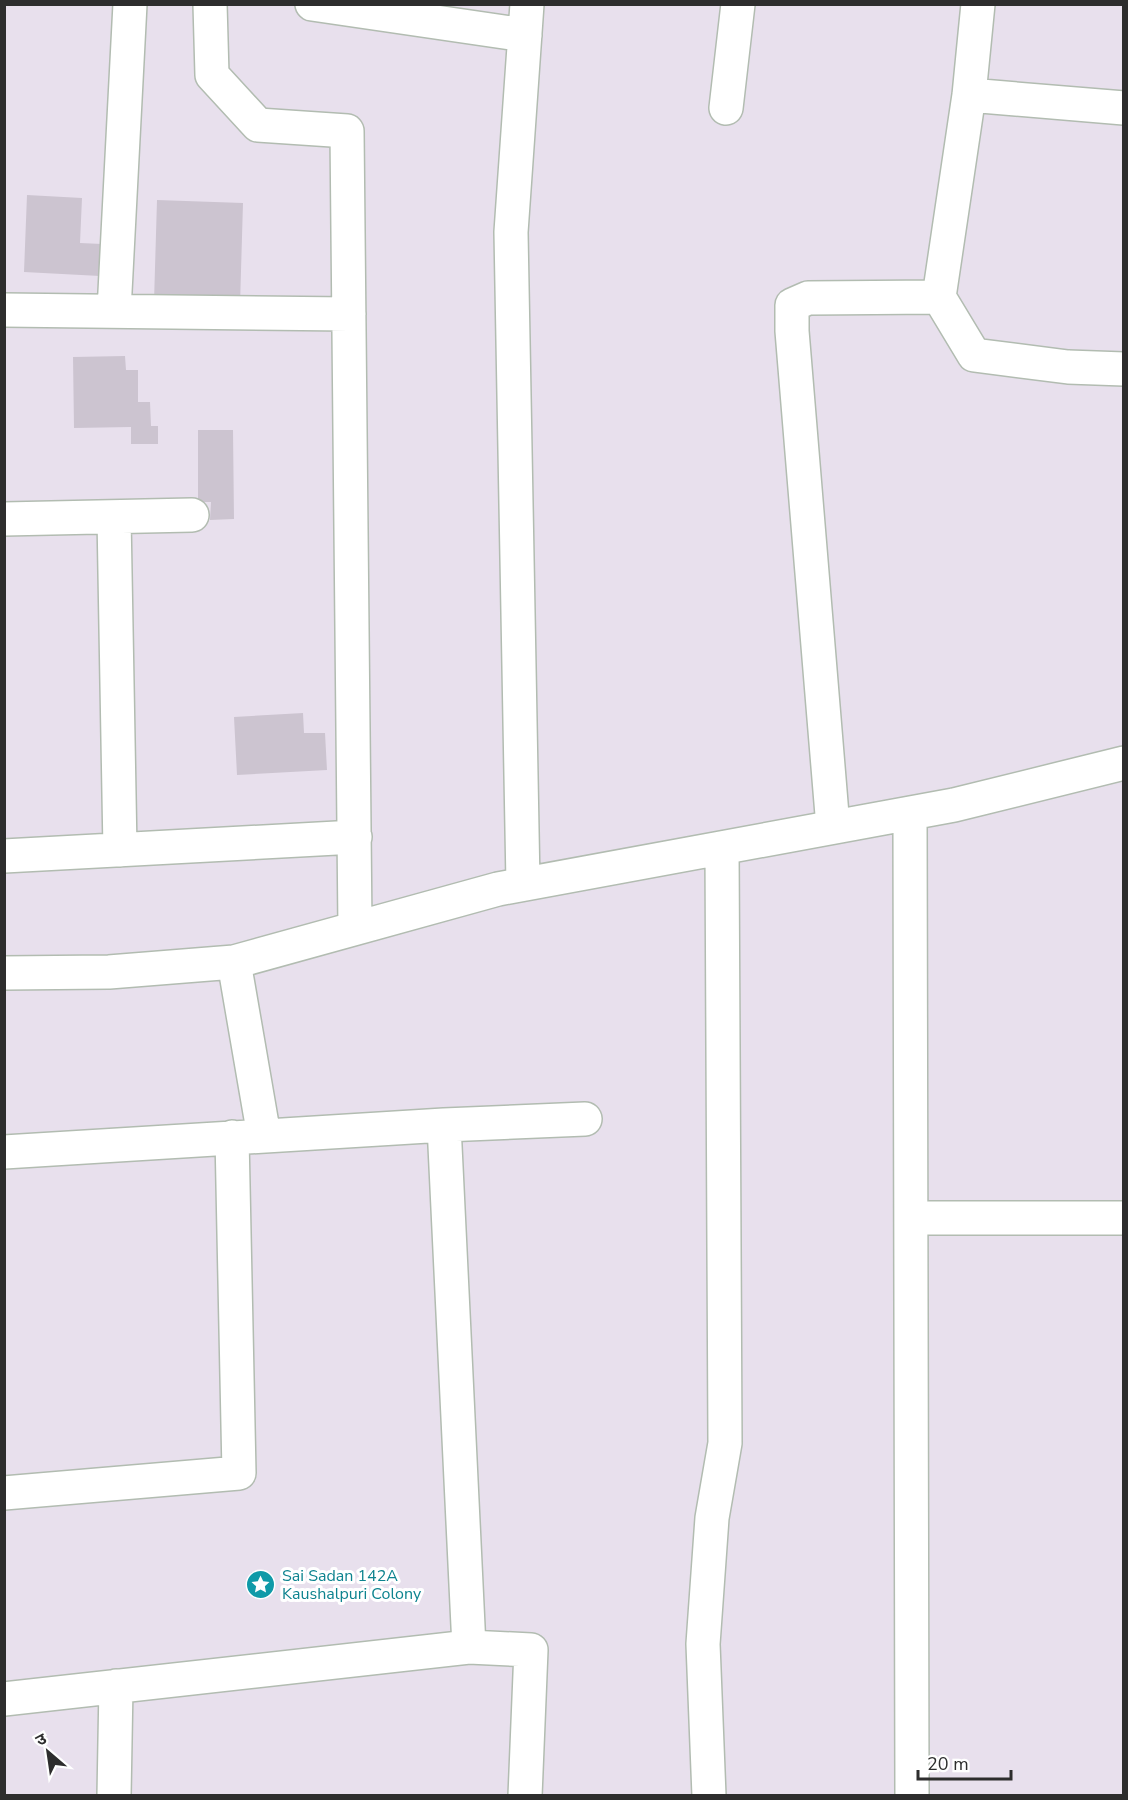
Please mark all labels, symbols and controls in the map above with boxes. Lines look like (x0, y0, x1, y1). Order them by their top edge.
place label: Sai Sadan 142A Kaushalpuri Colony (282, 1565, 422, 1605)
place icon: Sai Sadan 142A Kaushalpuri Colony (245, 1568, 277, 1600)
north arrow (18, 1722, 78, 1782)
text: उ (32, 1728, 51, 1752)
scale bar (918, 1743, 1011, 1781)
text: 20 m (927, 1752, 969, 1776)

